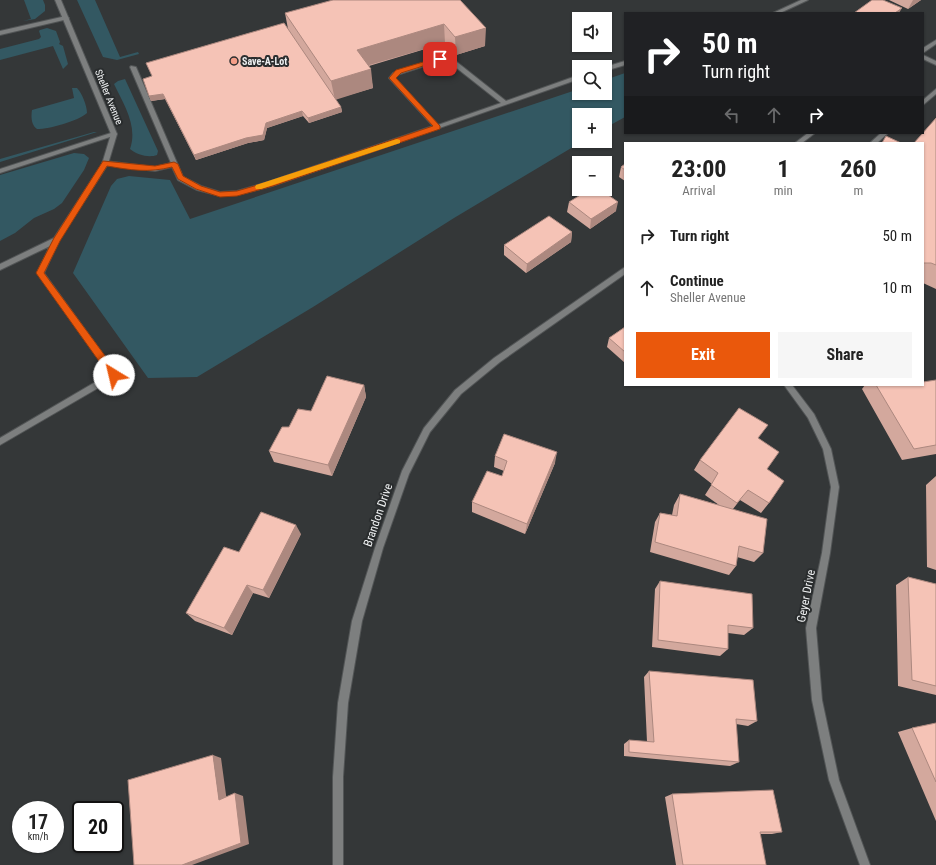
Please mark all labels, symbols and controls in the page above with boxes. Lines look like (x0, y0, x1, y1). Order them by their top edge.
map controls (572, 12, 612, 196)
button: sound (572, 12, 612, 52)
text: 50 m (702, 27, 758, 60)
icon: right (636, 28, 688, 80)
pin (423, 42, 457, 76)
icon: arrive (429, 48, 451, 70)
marker: Save-A-Lot (229, 56, 239, 66)
place label: Save-A-Lot (242, 56, 287, 67)
button: search (572, 60, 612, 100)
text: Turn right (702, 61, 770, 82)
street label: Sheller Avenue (93, 68, 125, 126)
icon: left (721, 104, 743, 126)
icon: ahead (763, 104, 785, 126)
icon: right (805, 104, 827, 126)
button: + (572, 108, 612, 148)
text: 23:00 (671, 155, 726, 183)
text: 1 (777, 155, 789, 183)
text: 260 (840, 155, 877, 183)
button: − (572, 156, 612, 196)
text: Arrival (682, 183, 715, 198)
text: min (774, 183, 793, 198)
text: m (854, 183, 863, 198)
icon: right (636, 225, 658, 247)
text: Turn right (670, 227, 729, 245)
text: 50 m (882, 227, 912, 245)
text: Continue (670, 272, 724, 290)
icon: ahead (636, 277, 658, 299)
text: 10 m (882, 279, 912, 297)
text: Sheller Avenue (670, 290, 746, 305)
button: Exit (636, 332, 770, 378)
button: Share (778, 332, 912, 378)
position arrow (93, 354, 135, 396)
street label: Brandon Drive (361, 481, 395, 548)
street label: Geyer Drive (794, 568, 818, 624)
speed limit sign: 20 (72, 801, 124, 853)
text: 17 (28, 810, 48, 834)
text: km/h (28, 831, 48, 842)

